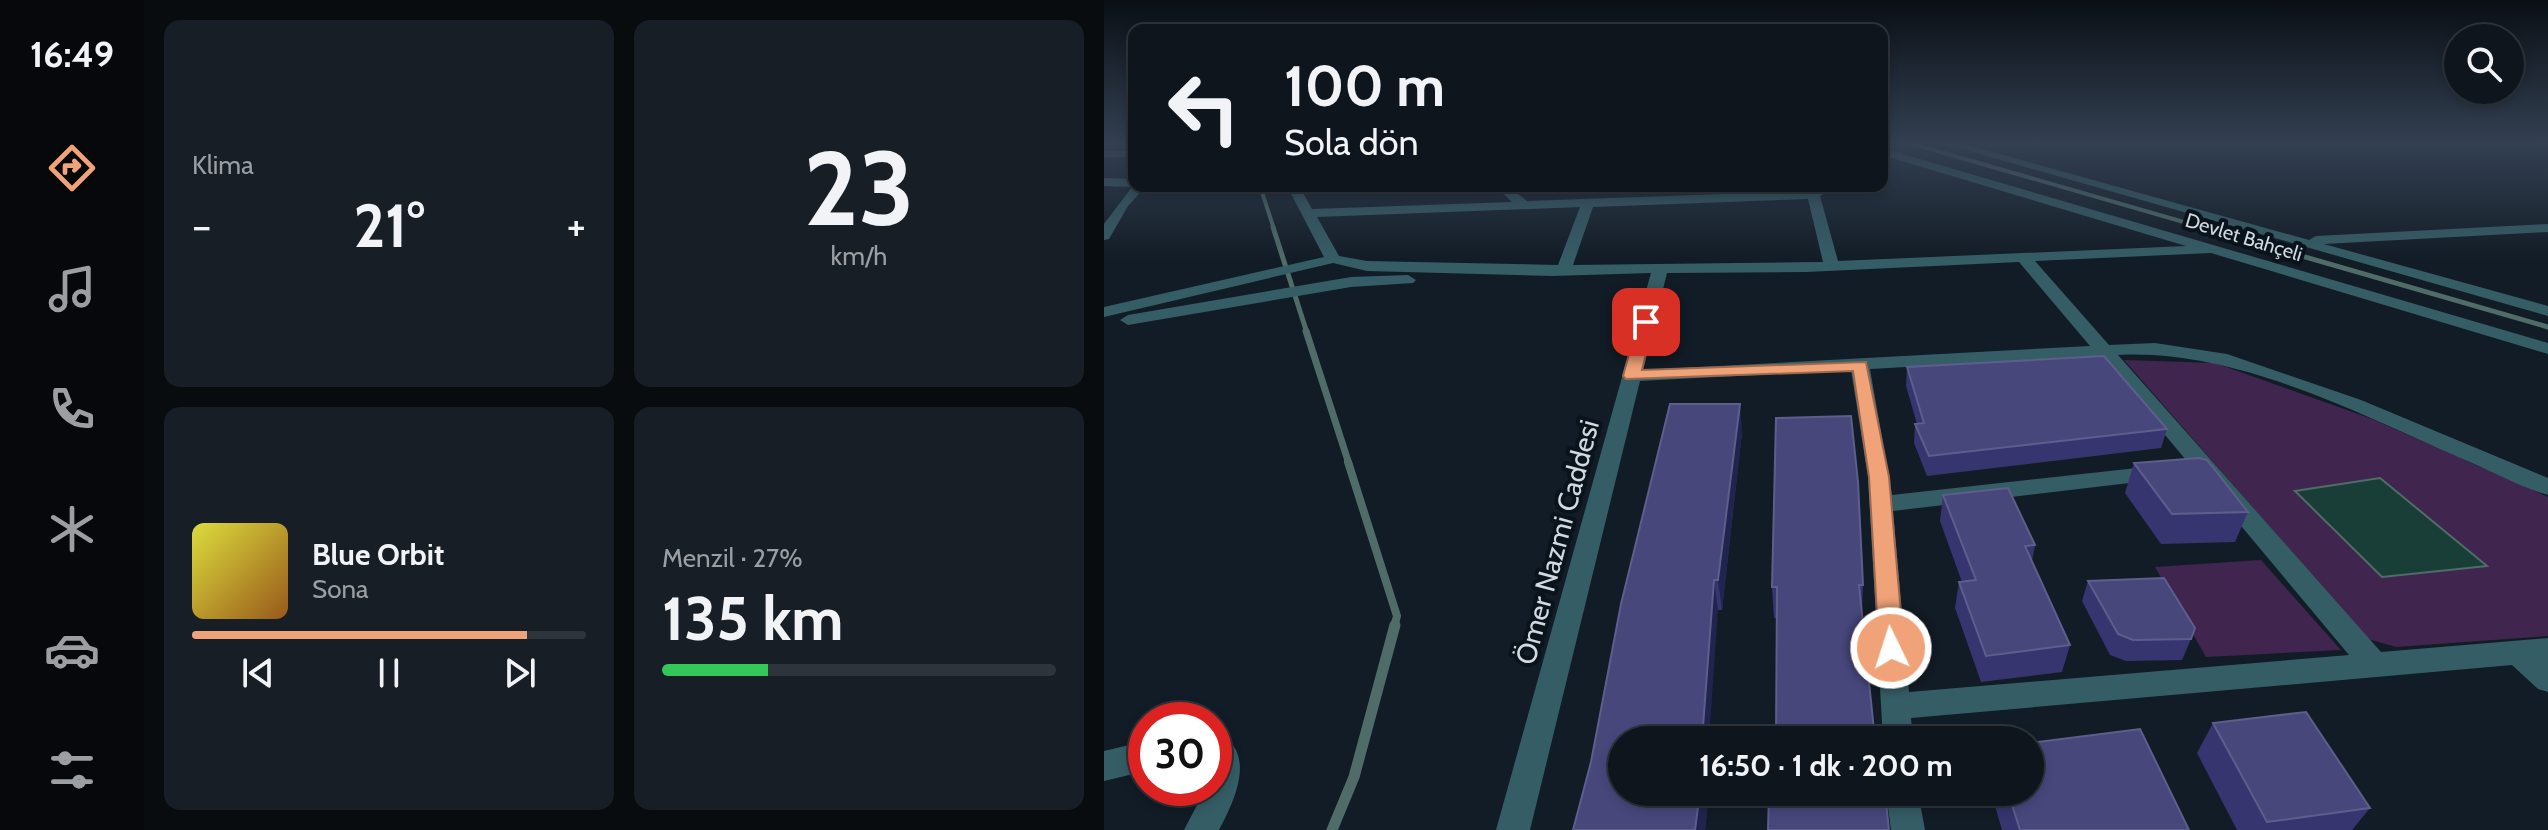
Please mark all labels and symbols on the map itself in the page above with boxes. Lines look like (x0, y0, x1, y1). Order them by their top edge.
street label: Devlet Bahçeli (2183, 208, 2305, 266)
pin (1612, 288, 1680, 356)
street label: Ömer Nazmi Caddesi (1508, 416, 1606, 668)
position arrow (1849, 606, 1933, 690)
speed limit sign: 30 (1128, 702, 1232, 806)

